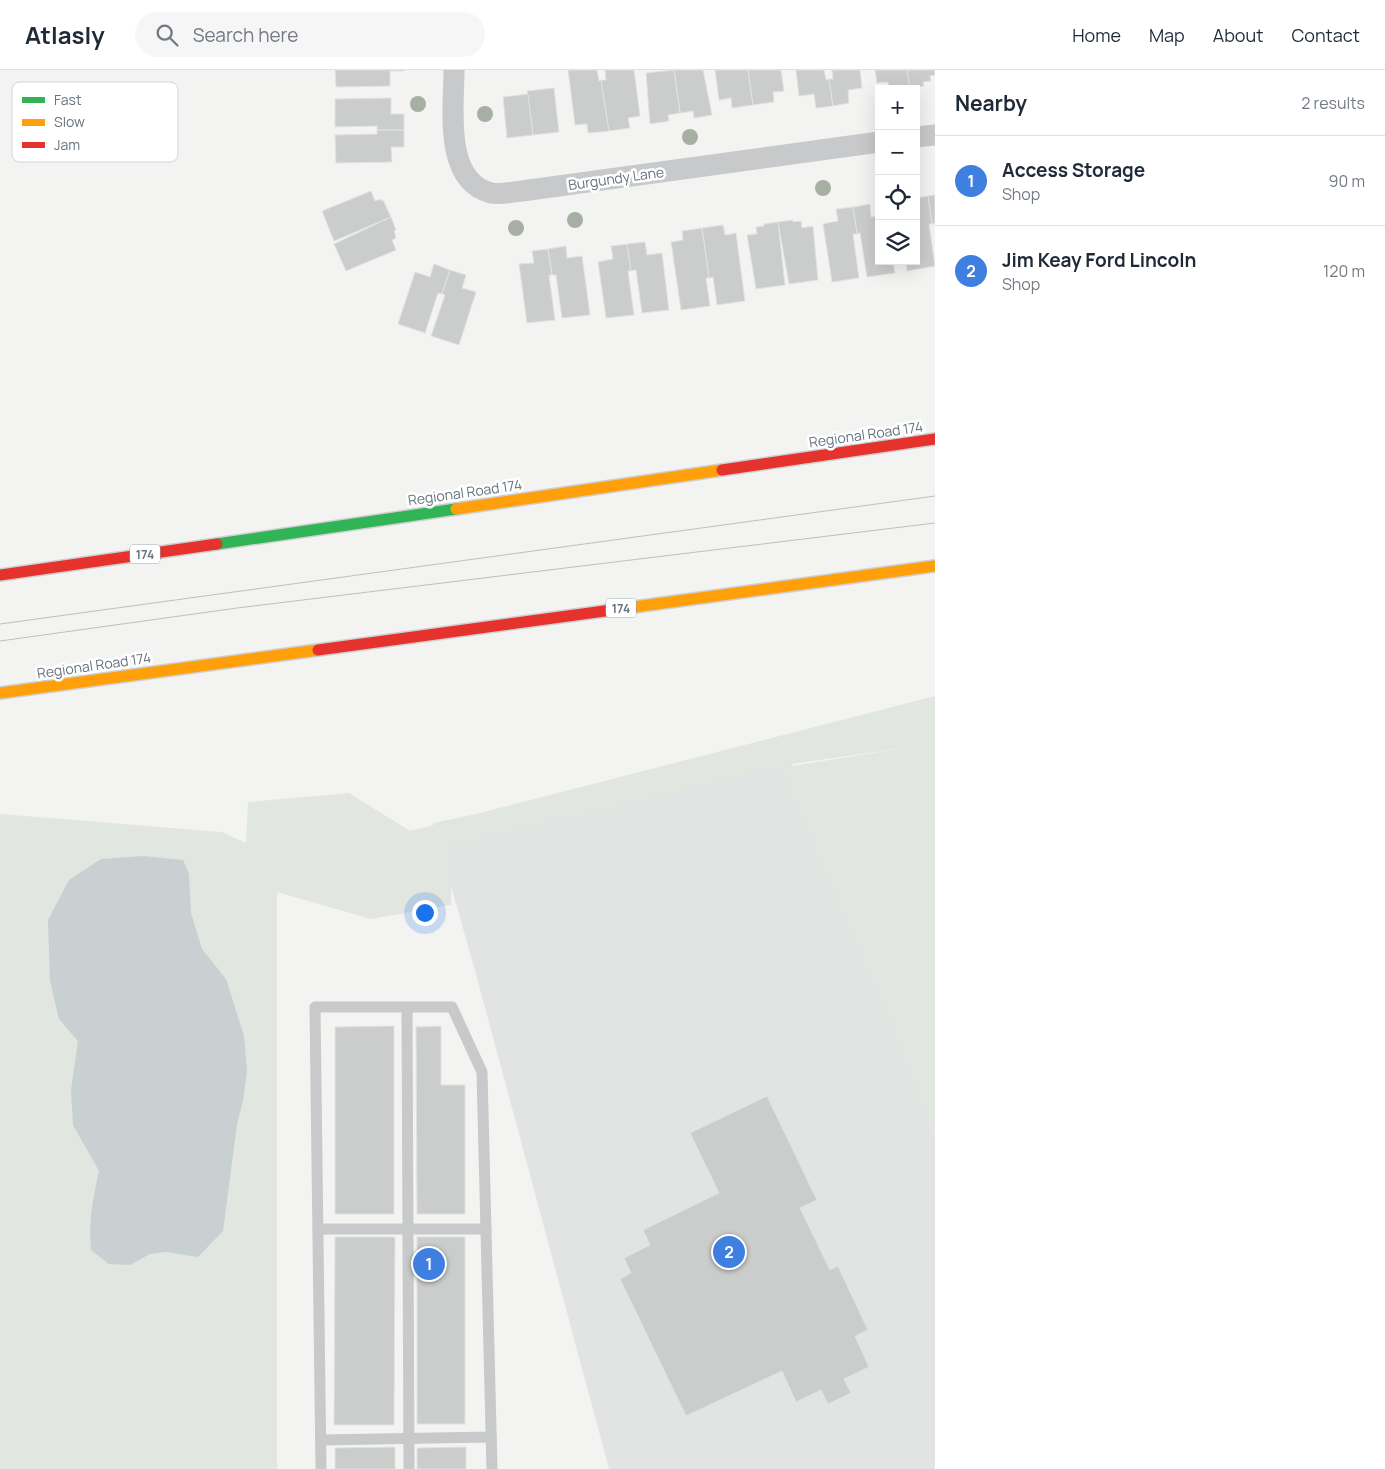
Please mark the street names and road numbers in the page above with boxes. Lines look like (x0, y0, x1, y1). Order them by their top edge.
street label: Burgundy Lane (567, 162, 665, 194)
street label: Regional Road 174 (808, 417, 924, 451)
street label: Regional Road 174 (407, 475, 523, 509)
road number: 174 (130, 544, 160, 564)
road number: 174 (606, 598, 636, 618)
street label: Regional Road 174 (36, 648, 152, 682)

